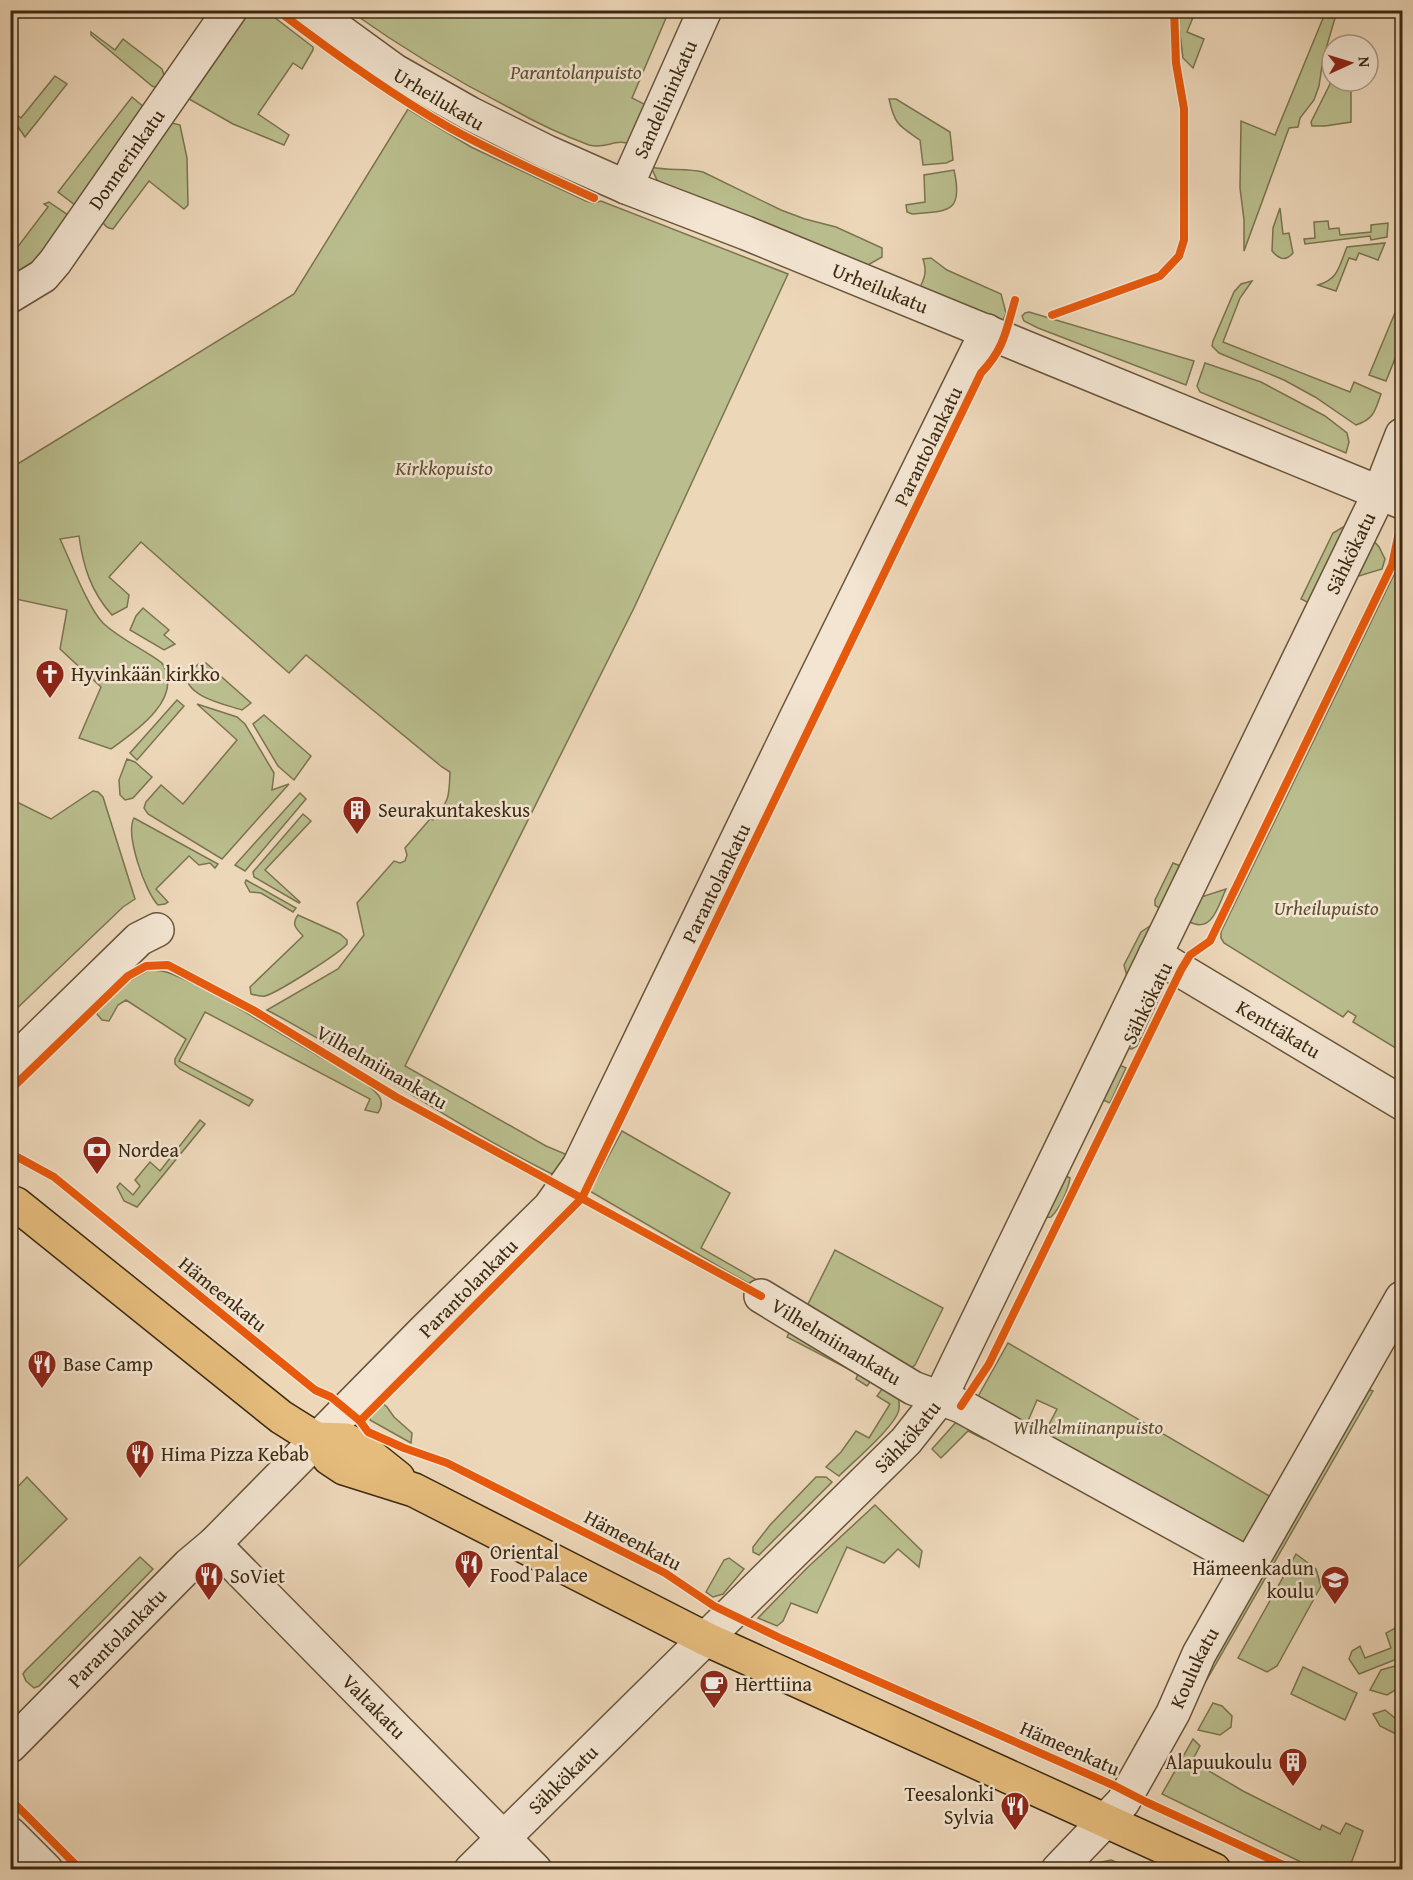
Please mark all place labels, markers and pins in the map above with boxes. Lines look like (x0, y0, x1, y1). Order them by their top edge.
church icon: Hyvinkään kirkko (34, 658, 66, 700)
place label: Hyvinkään kirkko (71, 659, 220, 688)
building icon: Seurakuntakeskus (341, 794, 373, 836)
place label: Seurakuntakeskus (378, 795, 530, 824)
bank icon: Nordea (81, 1134, 113, 1176)
place label: Nordea (118, 1135, 179, 1164)
restaurant icon: Base Camp (26, 1348, 58, 1390)
place label: Base Camp (63, 1349, 153, 1378)
restaurant icon: Hima Pizza Kebab (124, 1438, 156, 1480)
place label: Hima Pizza Kebab (161, 1439, 309, 1468)
place label: Oriental Food Palace (490, 1537, 588, 1589)
restaurant icon: Oriental Food Palace (453, 1548, 485, 1590)
place label: Hämeenkadun koulu (1193, 1553, 1314, 1605)
restaurant icon: SoViet (193, 1560, 225, 1602)
place label: SoViet (230, 1561, 285, 1590)
school or university icon: Hämeenkadun koulu (1319, 1564, 1351, 1606)
cafe icon: Herttiina (698, 1668, 730, 1710)
place label: Herttiina (735, 1669, 812, 1698)
building icon: Alapuukoulu (1277, 1746, 1309, 1788)
place label: Alapuukoulu (1165, 1747, 1272, 1776)
place label: Teesalonki Sylvia (905, 1779, 995, 1831)
restaurant icon: Teesalonki Sylvia (999, 1790, 1031, 1832)

